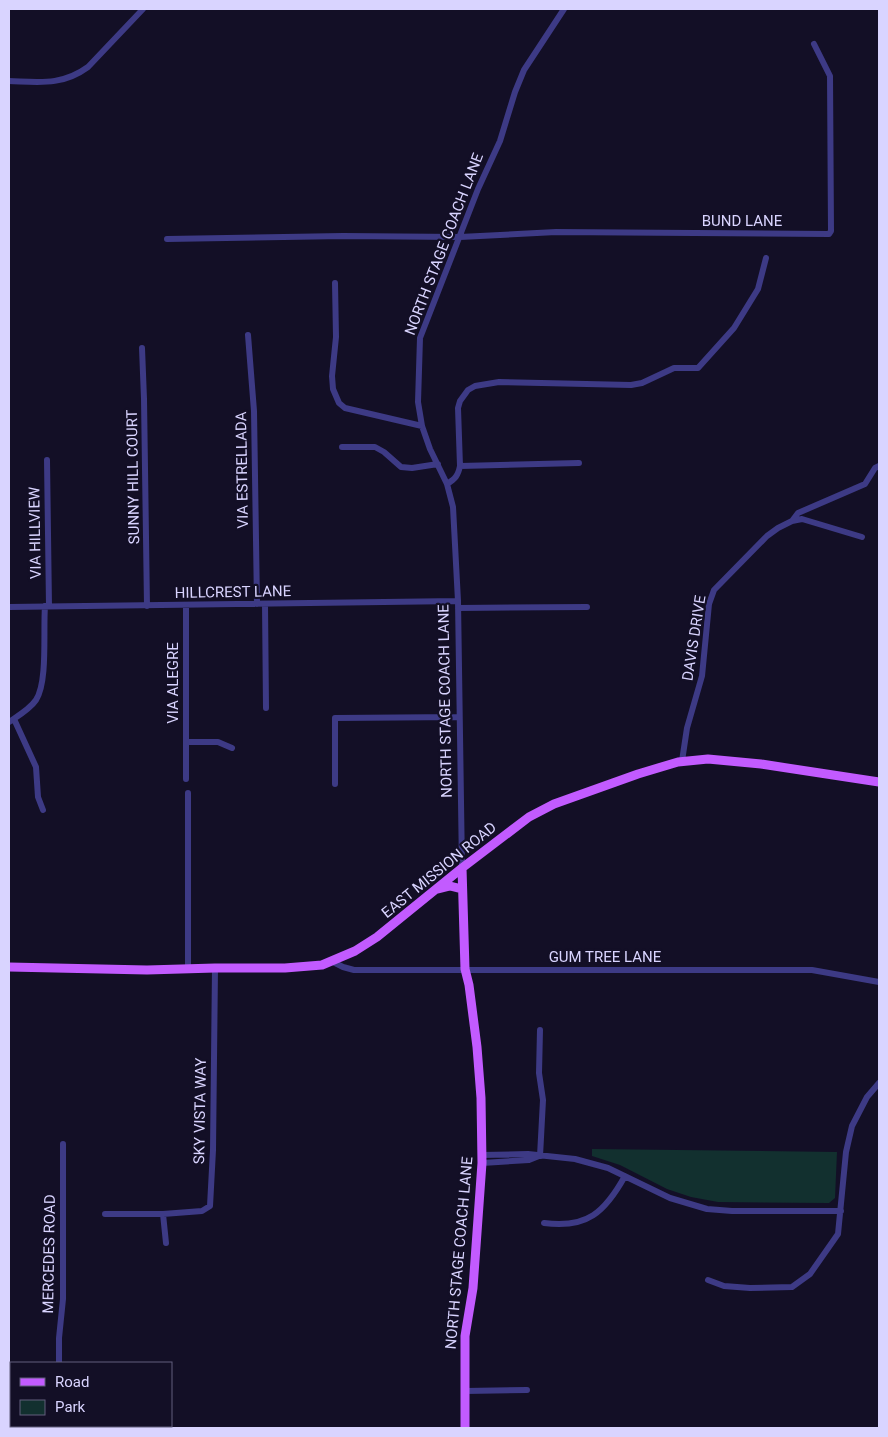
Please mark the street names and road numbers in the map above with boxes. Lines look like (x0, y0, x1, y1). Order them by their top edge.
street label: NORTH STAGE COACH LANE (401, 150, 487, 338)
street label: BUND LANE (702, 212, 783, 230)
street label: SUNNY HILL COURT (123, 409, 143, 544)
street label: VIA ESTRELLADA (232, 411, 252, 529)
street label: VIA HILLVIEW (25, 487, 45, 579)
street label: HILLCREST LANE (175, 582, 292, 602)
street label: DAVIS DRIVE (678, 593, 710, 682)
street label: NORTH STAGE COACH LANE (434, 604, 456, 798)
street label: VIA ALEGRE (164, 642, 182, 724)
street label: EAST MISSION ROAD (378, 818, 500, 922)
street label: GUM TREE LANE (549, 948, 662, 966)
street label: SKY VISTA WAY (190, 1058, 210, 1164)
street label: NORTH STAGE COACH LANE (442, 1155, 476, 1350)
street label: MERCEDES ROAD (39, 1194, 59, 1314)

